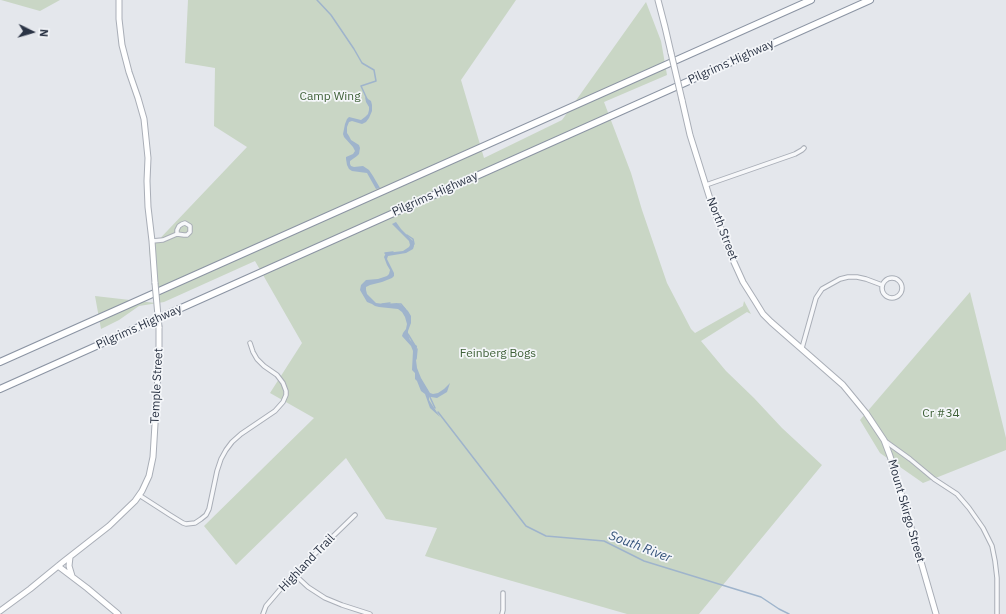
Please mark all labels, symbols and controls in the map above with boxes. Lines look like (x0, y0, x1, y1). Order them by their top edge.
north arrow (12, 12, 52, 52)
text: N (37, 28, 51, 38)
street label: Pilgrims Highway (686, 37, 776, 87)
park label: Camp Wing (300, 90, 360, 104)
street label: Pilgrims Highway (390, 169, 480, 219)
street label: North Street (703, 195, 741, 263)
street label: Pilgrims Highway (94, 302, 184, 352)
park label: Feinberg Bogs (460, 347, 536, 361)
street label: Temple Street (148, 348, 166, 424)
park label: Cr #34 (922, 407, 960, 421)
street label: Mount Skirgo Street (884, 458, 928, 564)
water label: South River (607, 528, 673, 566)
street label: Highland Trail (276, 531, 338, 595)

